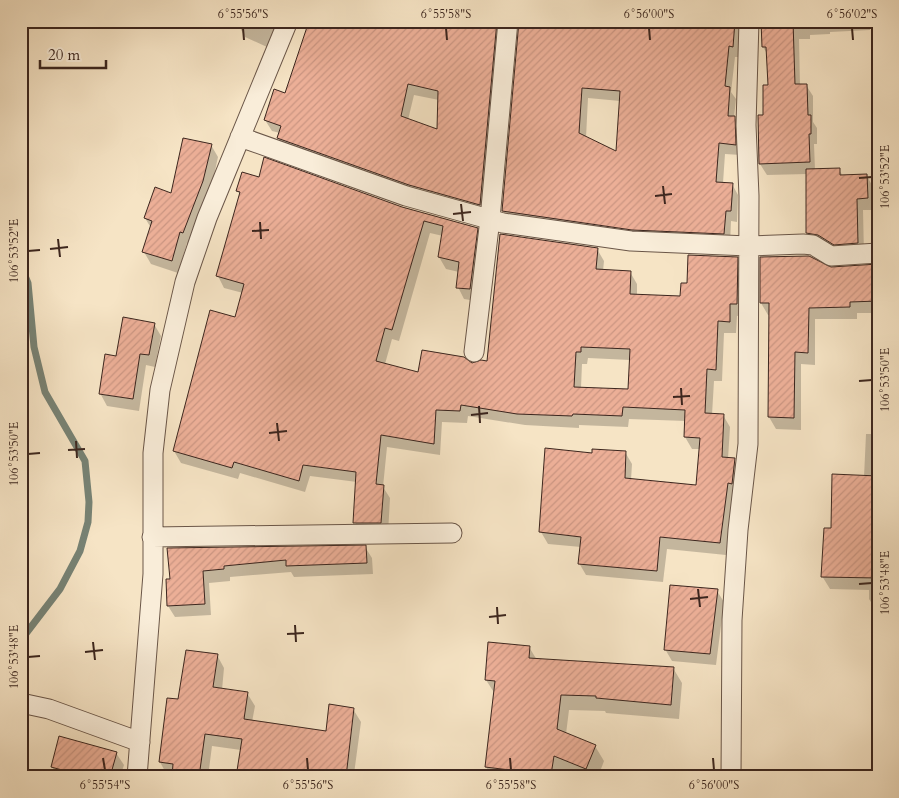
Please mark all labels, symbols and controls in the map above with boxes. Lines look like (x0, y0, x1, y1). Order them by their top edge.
text: 6°55'56"S (218, 6, 268, 22)
text: 6°55'58"S (421, 6, 471, 22)
text: 6°56'00"S (624, 6, 674, 22)
text: 6°56'02"S (827, 6, 877, 22)
scale bar (40, 38, 106, 70)
text: 20 m (48, 45, 80, 65)
text: 106°53'52"E (877, 145, 893, 209)
text: 106°53'52"E (6, 219, 22, 283)
text: 106°53'50"E (877, 348, 893, 412)
text: 106°53'50"E (6, 422, 22, 486)
text: 106°53'48"E (877, 551, 893, 615)
text: 106°53'48"E (6, 625, 22, 689)
text: 6°55'54"S (80, 777, 130, 793)
text: 6°55'56"S (283, 777, 333, 793)
text: 6°55'58"S (486, 777, 536, 793)
text: 6°56'00"S (689, 777, 739, 793)

